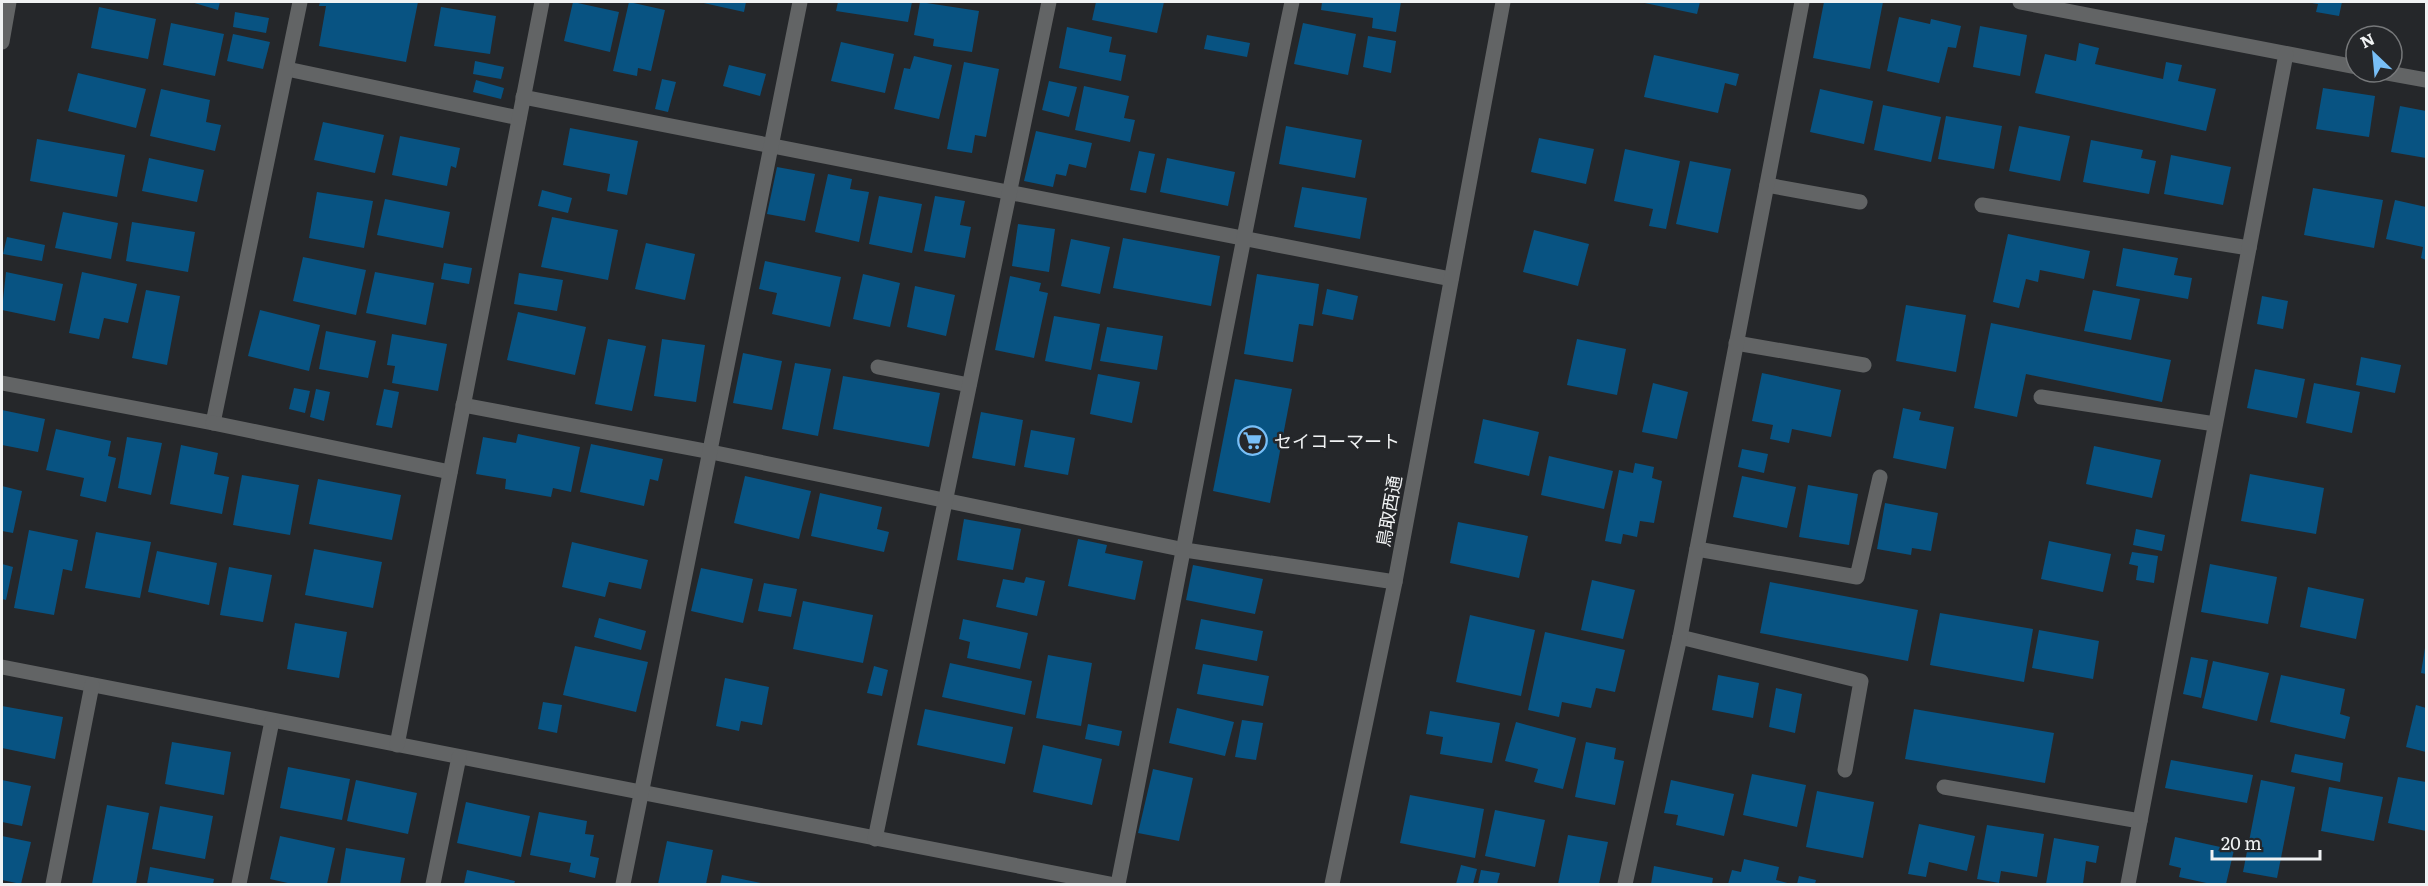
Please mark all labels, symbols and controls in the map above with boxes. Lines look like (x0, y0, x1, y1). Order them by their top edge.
north arrow (2344, 24, 2404, 84)
text: N (2356, 26, 2378, 53)
supermarket icon: セイコーマート (1237, 424, 1269, 456)
place label: セイコーマート (1274, 427, 1400, 454)
street label: 鳥取西通 (1368, 473, 1408, 549)
scale bar (2212, 823, 2320, 861)
text: 20 m (2221, 829, 2262, 856)

